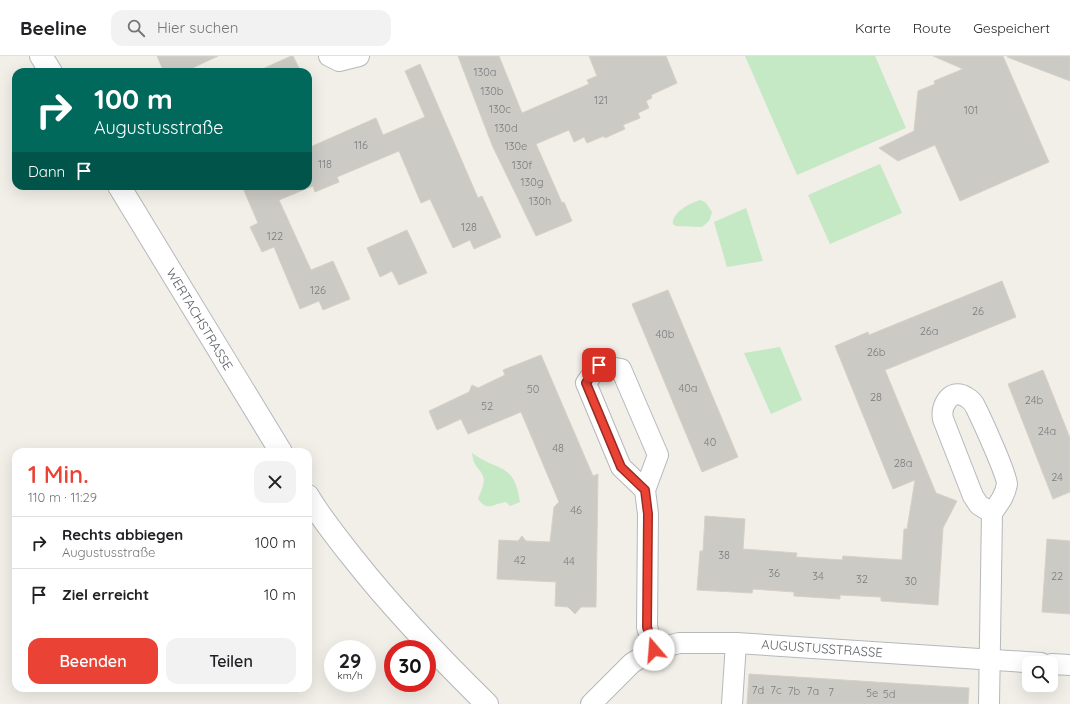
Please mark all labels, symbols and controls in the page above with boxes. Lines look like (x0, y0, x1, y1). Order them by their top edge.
search box (111, 10, 391, 46)
text: Beeline (20, 16, 87, 40)
icon: search (125, 17, 147, 39)
text: Hier suchen (157, 18, 238, 37)
text: Karte (855, 19, 891, 37)
text: Route (913, 19, 951, 37)
text: Gespeichert (973, 19, 1050, 37)
house number: 130a (473, 65, 497, 79)
text: 100 m (94, 81, 173, 116)
icon: right (28, 84, 80, 136)
house number: 130b (480, 84, 504, 98)
house number: 121 (594, 93, 608, 107)
house number: 130c (489, 102, 511, 116)
house number: 101 (964, 103, 978, 117)
text: Augustusstraße (94, 116, 223, 139)
house number: 130d (494, 121, 518, 135)
house number: 116 (354, 138, 368, 152)
house number: 130e (505, 139, 527, 153)
house number: 118 (318, 157, 332, 171)
house number: 130f (512, 158, 532, 172)
icon: arrive (73, 160, 95, 182)
text: Dann (28, 162, 65, 181)
house number: 130g (520, 175, 544, 189)
house number: 130h (529, 194, 551, 208)
house number: 128 (461, 220, 477, 234)
house number: 122 (267, 229, 283, 243)
street label: WERTACHSTRASSE (163, 265, 237, 373)
house number: 126 (310, 283, 326, 297)
house number: 26 (972, 304, 984, 318)
house number: 26a (920, 324, 938, 338)
house number: 40b (655, 327, 675, 341)
house number: 26b (867, 345, 886, 359)
pin (582, 348, 616, 382)
icon: arrive (588, 354, 610, 376)
house number: 40a (678, 381, 698, 395)
house number: 50 (527, 382, 539, 396)
house number: 28 (870, 390, 882, 404)
house number: 24b (1025, 393, 1044, 407)
house number: 52 (481, 399, 493, 413)
house number: 24a (1038, 424, 1056, 438)
house number: 40 (704, 435, 716, 449)
house number: 48 (552, 441, 564, 455)
house number: 28a (894, 456, 912, 470)
text: 1 Min. (28, 459, 89, 489)
button: close (254, 461, 296, 503)
house number: 24 (1051, 470, 1063, 484)
text: 110 m · 11:29 (28, 489, 97, 505)
house number: 46 (570, 503, 582, 517)
text: Rechts abbiegen (62, 525, 183, 544)
icon: right (28, 532, 50, 554)
text: 100 m (255, 533, 296, 552)
text: Augustusstraße (62, 544, 155, 560)
house number: 38 (718, 548, 730, 562)
house number: 42 (514, 553, 526, 567)
house number: 44 (563, 554, 575, 568)
house number: 36 (768, 566, 780, 580)
house number: 34 (812, 569, 824, 583)
house number: 22 (1051, 569, 1063, 583)
house number: 32 (856, 572, 868, 586)
house number: 30 (905, 574, 917, 588)
icon: arrive (28, 584, 50, 606)
text: Ziel erreicht (62, 585, 149, 604)
text: 10 m (264, 585, 296, 604)
position arrow (633, 629, 675, 671)
street label: AUGUSTUSSTRASSE (761, 636, 883, 660)
button: Beenden (28, 638, 158, 684)
button: Teilen (166, 638, 296, 684)
speed limit sign: 30 (384, 640, 436, 692)
text: 29 (339, 648, 361, 673)
map controls (1022, 656, 1058, 692)
button: search (1022, 656, 1058, 692)
text: km/h (337, 669, 363, 682)
house number: 7d (752, 683, 764, 697)
house number: 7c (770, 683, 782, 697)
house number: 7b (788, 684, 800, 698)
house number: 7a (807, 684, 819, 698)
house number: 7 (828, 685, 834, 699)
house number: 5e (866, 686, 878, 700)
house number: 5d (883, 687, 895, 701)

